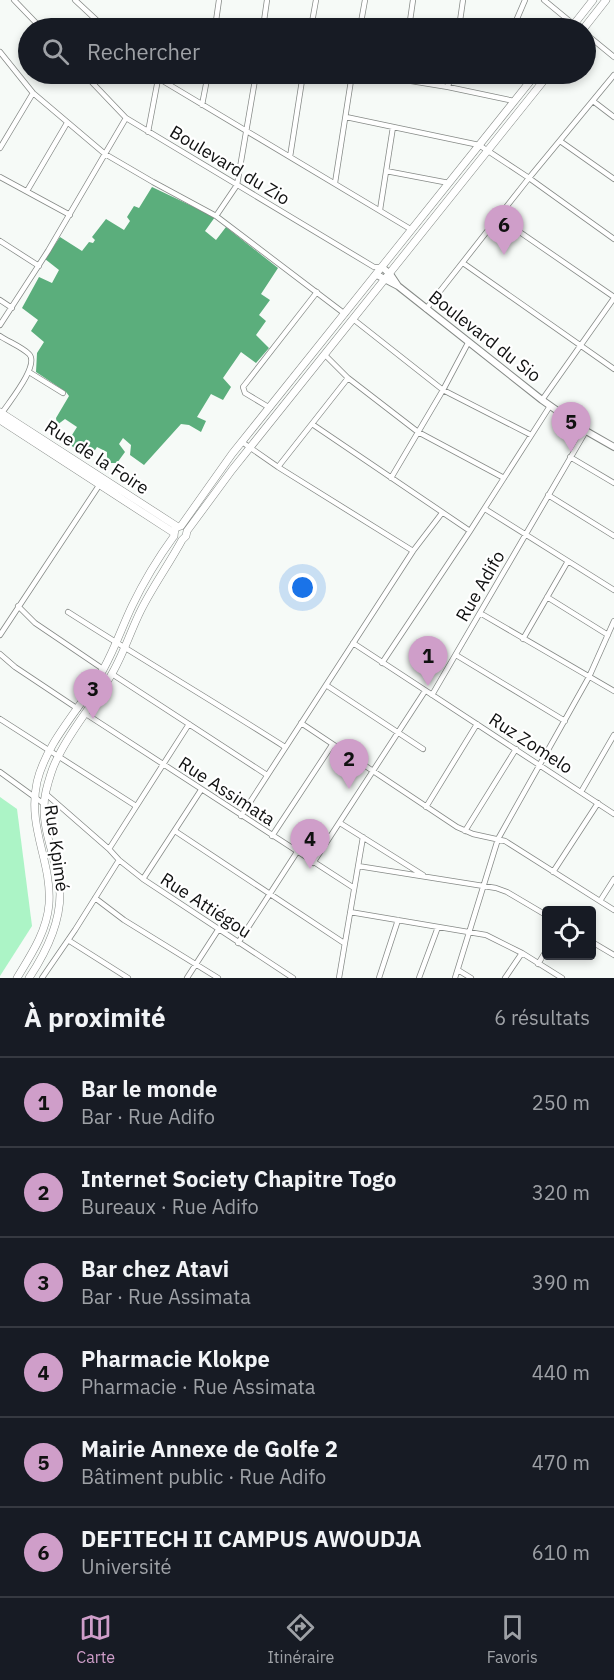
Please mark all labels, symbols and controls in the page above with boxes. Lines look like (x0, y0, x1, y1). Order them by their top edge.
search box (18, 18, 596, 84)
icon: search (39, 35, 72, 68)
text: Rechercher (87, 37, 200, 66)
street label: Boulevard du Zio (166, 120, 294, 210)
pin: 6 (484, 206, 524, 255)
street label: Boulevard du Sio (424, 285, 546, 387)
pin: 5 (552, 402, 590, 452)
street label: Rue de la Foire (41, 415, 154, 499)
street label: Rue Adifo (450, 546, 510, 626)
your location (288, 573, 317, 602)
pin: 1 (408, 636, 448, 686)
pin: 3 (74, 670, 112, 719)
street label: Ruz Zomelo (485, 707, 577, 779)
pin: 2 (330, 740, 368, 789)
street label: Rue Assimata (174, 751, 280, 831)
street label: Rue Kpimé (40, 803, 75, 893)
pin: 4 (290, 820, 330, 869)
street label: Rue Attiégou (156, 867, 256, 943)
map controls (542, 906, 596, 960)
button: locate (542, 906, 596, 960)
text: À proximité (24, 1000, 166, 1034)
text: 6 résultats (494, 1004, 590, 1031)
text: Bar le monde (81, 1074, 217, 1103)
text: 1 (38, 1089, 50, 1116)
text: 250 m (532, 1089, 590, 1116)
text: Bar · Rue Adifo (81, 1103, 215, 1130)
text: Internet Society Chapitre Togo (81, 1164, 396, 1193)
text: 2 (38, 1179, 50, 1206)
text: 320 m (532, 1179, 590, 1206)
text: Bureaux · Rue Adifo (81, 1193, 259, 1220)
text: Bar chez Atavi (81, 1254, 229, 1283)
text: 3 (38, 1269, 50, 1296)
text: 390 m (532, 1269, 590, 1296)
text: Bar · Rue Assimata (81, 1283, 251, 1310)
text: Pharmacie Klokpe (81, 1344, 270, 1373)
text: 4 (38, 1359, 50, 1386)
text: 440 m (532, 1359, 590, 1386)
text: Pharmacie · Rue Assimata (81, 1373, 316, 1400)
text: Mairie Annexe de Golfe 2 (81, 1434, 338, 1463)
text: 5 (38, 1449, 50, 1476)
text: 470 m (532, 1449, 590, 1476)
text: Bâtiment public · Rue Adifo (81, 1463, 326, 1490)
text: DEFITECH II CAMPUS AWOUDJA (81, 1524, 422, 1553)
text: 6 (38, 1539, 50, 1566)
text: 610 m (532, 1539, 590, 1566)
text: Université (81, 1553, 172, 1580)
tab: Carte (76, 1611, 115, 1667)
tab: Itinéraire (267, 1611, 334, 1667)
tab: Favoris (487, 1611, 538, 1667)

